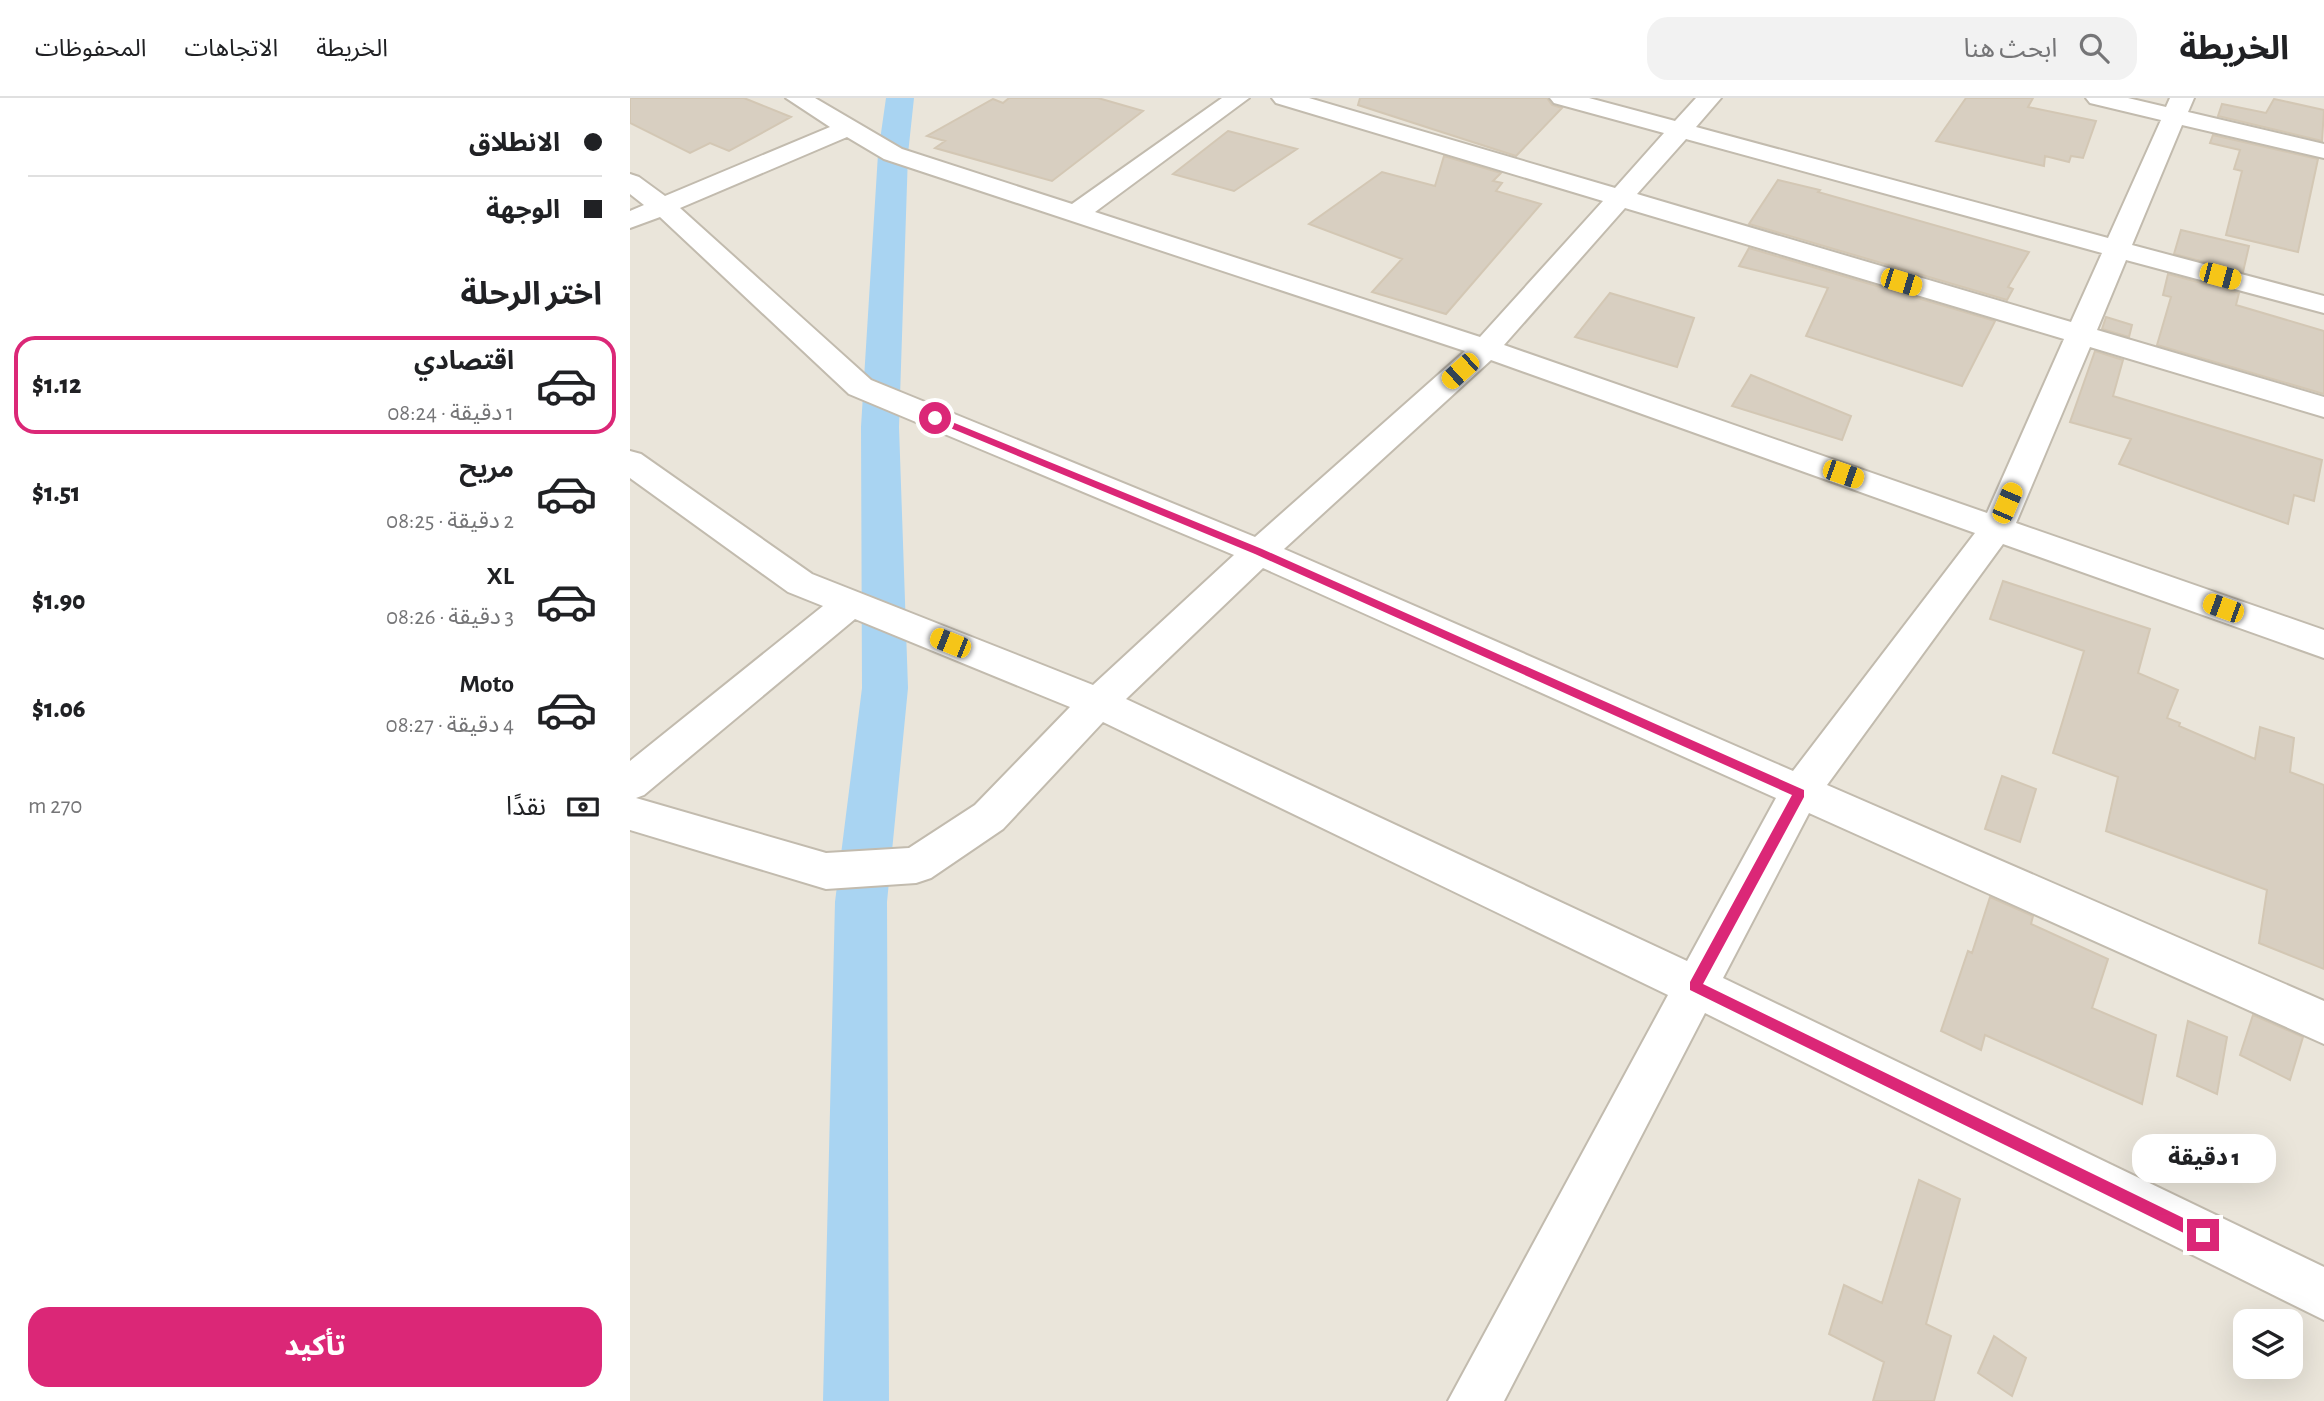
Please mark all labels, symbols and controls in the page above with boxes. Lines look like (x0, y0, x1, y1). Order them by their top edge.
search box (1647, 17, 2137, 80)
icon: search (2075, 29, 2113, 67)
text: الخريطة (2179, 33, 2289, 66)
text: ابحث هنا (1964, 36, 2057, 62)
text: المحفوظات (35, 37, 146, 61)
text: الاتجاهات (184, 37, 278, 61)
text: الخريطة (316, 37, 388, 61)
text: الانطلاق (469, 130, 560, 156)
text: الوجهة (486, 197, 560, 223)
car (2197, 260, 2244, 292)
car (1878, 266, 1925, 298)
text: اختر الرحلة (461, 278, 602, 310)
text: اقتصادي (414, 348, 514, 374)
car (1438, 349, 1483, 393)
icon: car (535, 354, 598, 417)
text: $1.12 (32, 372, 81, 398)
text: 1 دقيقة · 08:24 (387, 402, 514, 425)
route start (919, 402, 951, 434)
text: مريح (459, 456, 514, 482)
car (1820, 457, 1867, 491)
icon: car (535, 462, 598, 525)
text: $1.51 (32, 480, 80, 506)
car (1990, 480, 2025, 526)
text: 2 دقيقة · 08:25 (386, 510, 514, 533)
text: XL (487, 563, 514, 589)
icon: car (535, 570, 598, 633)
text: $1.90 (32, 588, 86, 614)
car (2200, 591, 2247, 625)
text: 3 دقيقة · 08:26 (386, 606, 514, 629)
car (927, 625, 974, 661)
text: Moto (459, 671, 514, 697)
icon: car (535, 678, 598, 741)
text: $1.06 (32, 696, 86, 722)
text: 4 دقيقة · 08:27 (386, 714, 514, 737)
icon: cash (564, 788, 602, 826)
text: نقدًا (506, 794, 546, 820)
text: 270 m (28, 795, 82, 818)
callout: 1 دقيقة (2131, 1134, 2275, 1182)
text: 1 دقيقة (2168, 1147, 2240, 1170)
route end (2187, 1219, 2219, 1251)
button: تأكيد (28, 1307, 602, 1387)
map controls (2233, 1309, 2303, 1379)
button: layers (2233, 1309, 2303, 1379)

